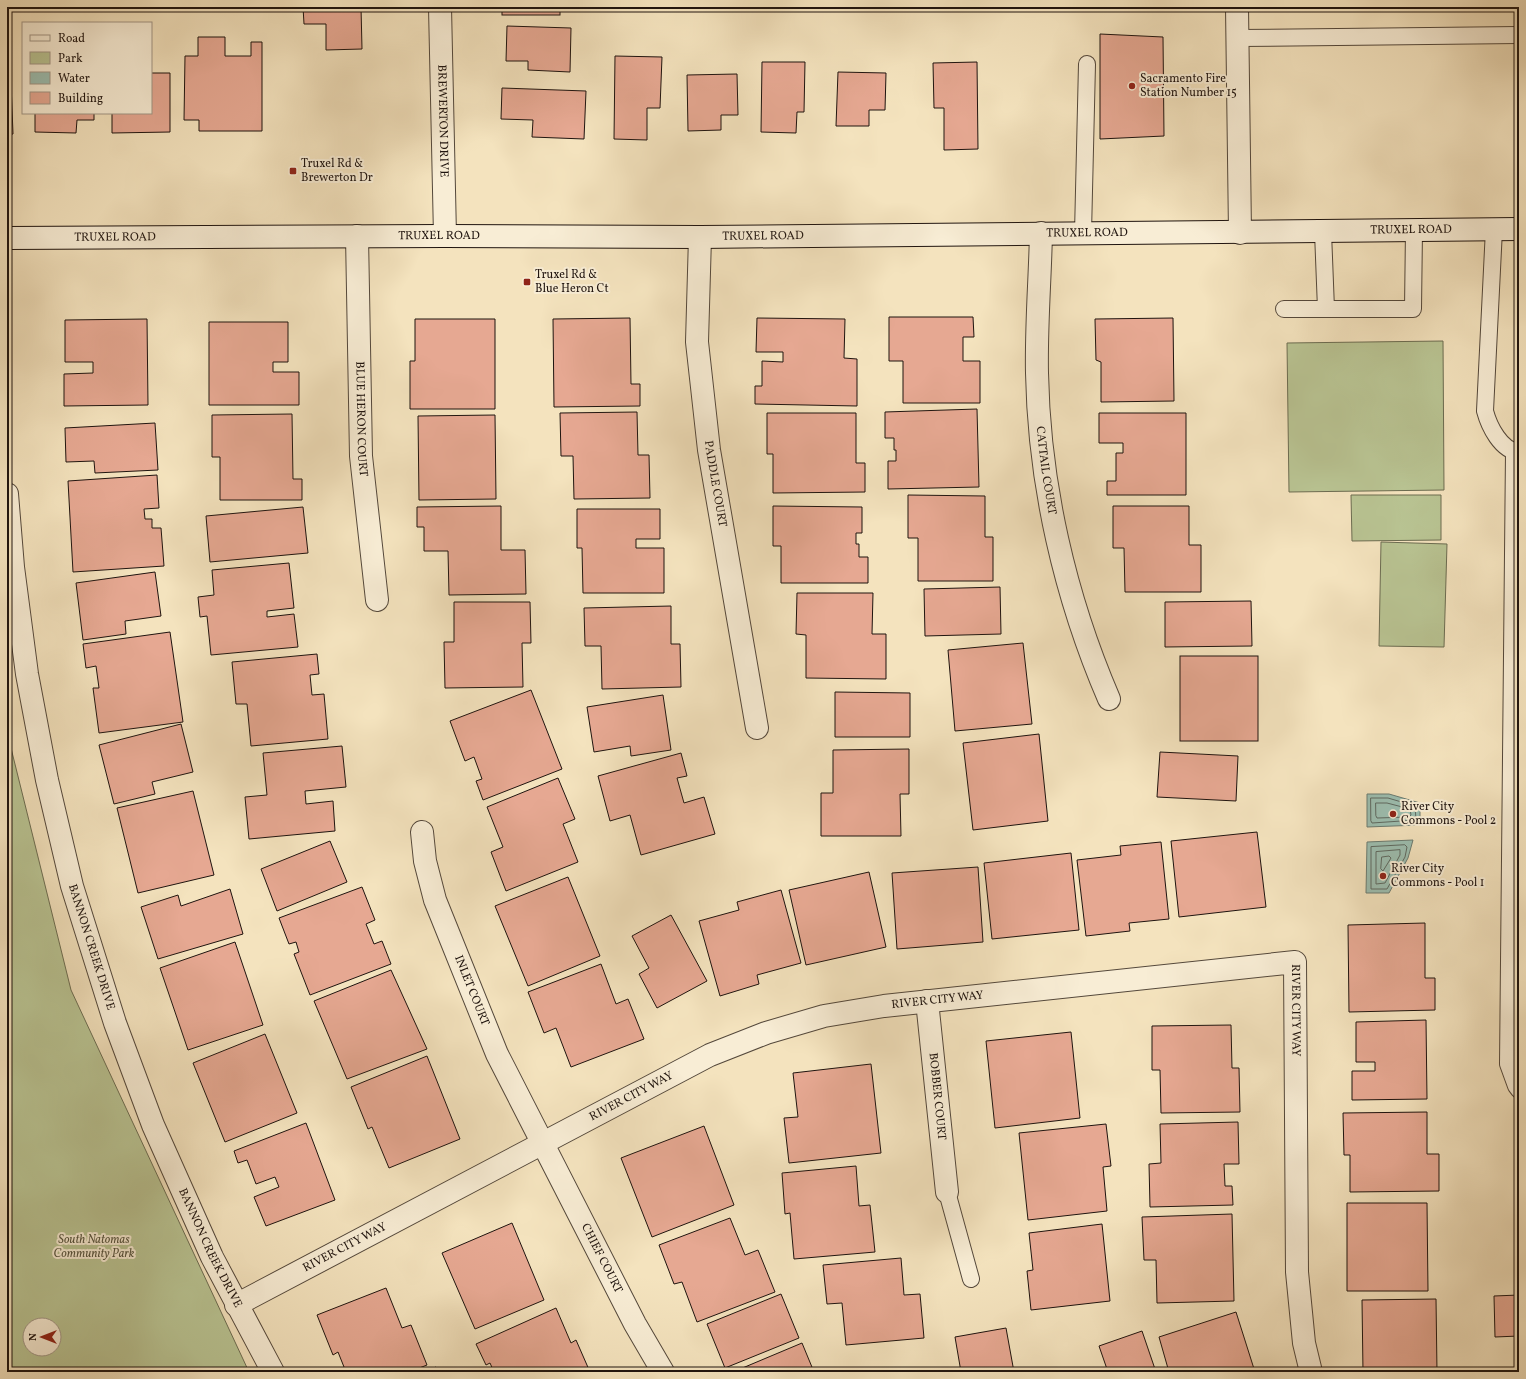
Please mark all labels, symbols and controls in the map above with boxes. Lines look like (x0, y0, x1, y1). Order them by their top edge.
legend (22, 22, 152, 114)
text: Road (58, 31, 85, 47)
text: Park (58, 51, 83, 67)
street label: BREWERTON DRIVE (433, 64, 452, 178)
text: Water (58, 71, 90, 87)
place label: Sacramento Fire Station Number 15 (1140, 71, 1237, 101)
marker: Sacramento Fire Station Number 15 (1127, 81, 1137, 91)
text: Building (58, 91, 103, 107)
place label: Truxel Rd & Brewerton Dr (301, 156, 373, 186)
marker: Truxel Rd & Brewerton Dr (288, 166, 298, 176)
street label: TRUXEL ROAD (1370, 222, 1452, 238)
street label: TRUXEL ROAD (1046, 225, 1128, 242)
street label: TRUXEL ROAD (398, 228, 480, 244)
street label: TRUXEL ROAD (722, 228, 804, 245)
street label: TRUXEL ROAD (74, 229, 156, 246)
place label: Truxel Rd & Blue Heron Ct (535, 267, 609, 297)
marker: Truxel Rd & Blue Heron Ct (522, 277, 532, 287)
street label: BLUE HERON COURT (351, 361, 371, 477)
street label: CATTAIL COURT (1032, 426, 1060, 516)
street label: PADDLE COURT (700, 440, 730, 528)
place label: River City Commons - Pool 2 (1401, 799, 1496, 829)
marker: River City Commons - Pool 2 (1388, 809, 1398, 819)
place label: River City Commons - Pool 1 (1391, 861, 1485, 891)
marker: River City Commons - Pool 1 (1378, 871, 1388, 881)
street label: BANNON CREEK DRIVE (64, 882, 118, 1012)
street label: INLET COURT (450, 953, 493, 1028)
street label: RIVER CITY WAY (1287, 964, 1304, 1057)
street label: RIVER CITY WAY (891, 987, 985, 1013)
street label: BOBBER COURT (924, 1052, 950, 1141)
street label: RIVER CITY WAY (587, 1068, 676, 1125)
street label: BANNON CREEK DRIVE (174, 1186, 246, 1311)
street label: RIVER CITY WAY (300, 1219, 390, 1276)
street label: CHIEF COURT (577, 1221, 626, 1296)
park label: South Natomas Community Park (54, 1232, 135, 1262)
north arrow (22, 1317, 62, 1357)
text: N (26, 1333, 41, 1341)

